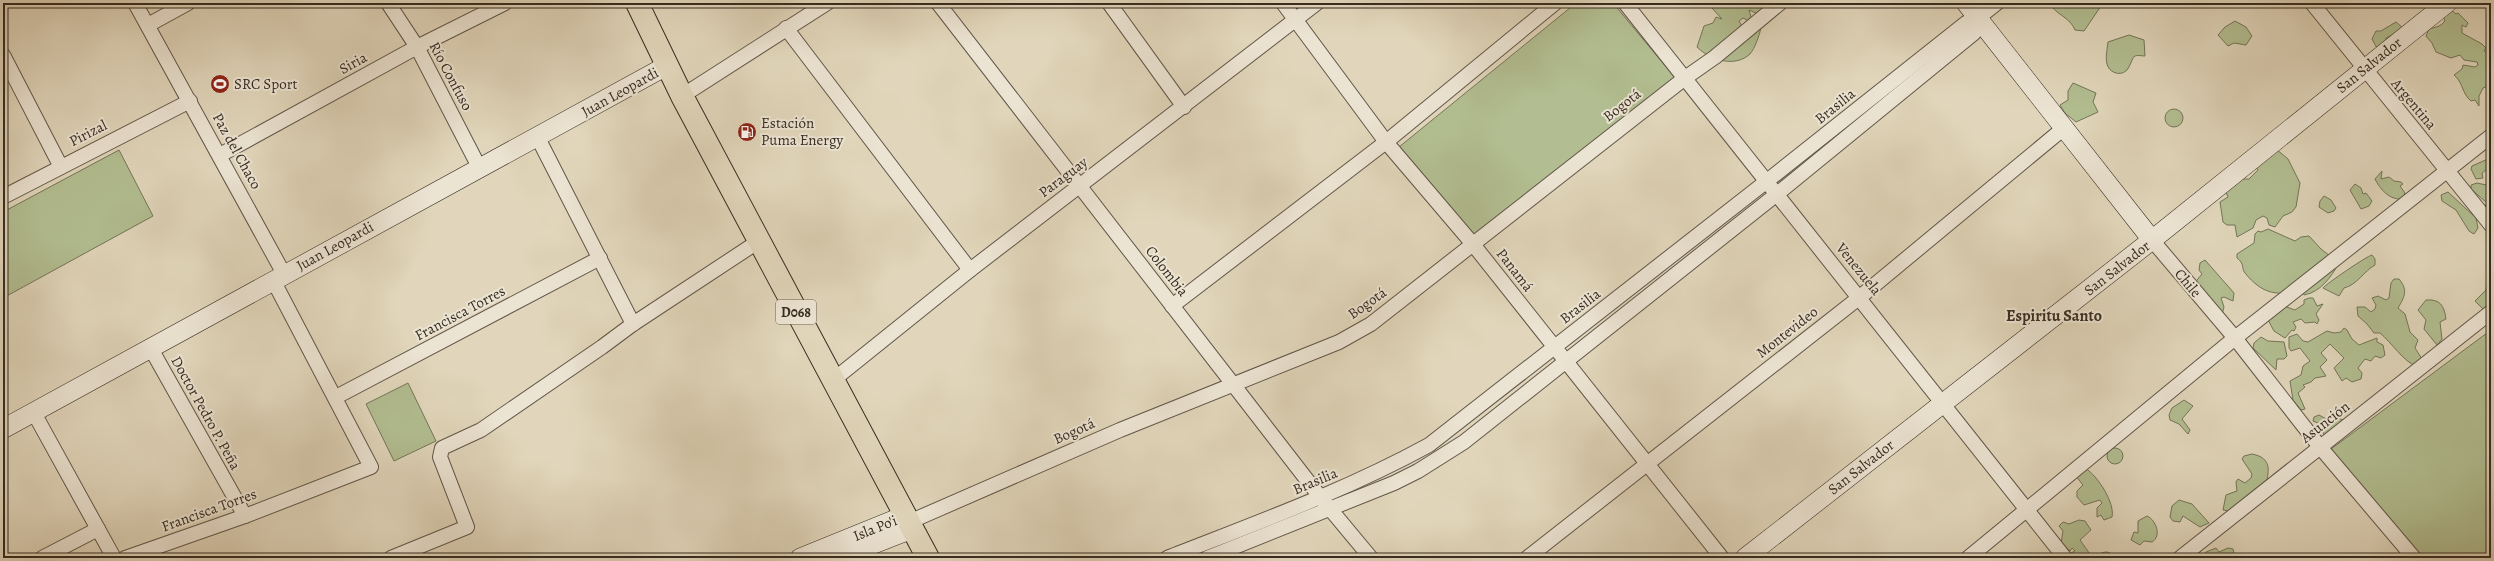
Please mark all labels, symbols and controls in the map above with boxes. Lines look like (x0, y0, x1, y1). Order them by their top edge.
street label: San Salvador (2332, 32, 2406, 98)
street label: Río Confuso (425, 38, 477, 114)
street label: Siria (335, 47, 371, 79)
street label: Juan Leopardi (578, 63, 662, 121)
sports icon: SRC Sport (209, 73, 231, 95)
street label: Argentina (2386, 73, 2441, 134)
place label: SRC Sport (234, 74, 297, 94)
street label: Bogotá (1599, 84, 1645, 126)
street label: Brasilia (1811, 84, 1859, 128)
street label: Paz del Chaco (208, 109, 266, 193)
place label: Estación Puma Energy (761, 113, 843, 150)
street label: Pirizal (66, 115, 111, 151)
fuel station icon: Estación Puma Energy (736, 121, 758, 143)
street label: Paraguay (1034, 152, 1092, 202)
street label: Juan Leopardi (293, 217, 377, 275)
street label: San Salvador (2080, 236, 2154, 300)
street label: Venezuela (1831, 238, 1886, 299)
street label: Colombia (1141, 242, 1193, 300)
street label: Panamá (1492, 244, 1538, 296)
street label: Chile (2170, 264, 2206, 302)
street label: Francisca Torres (411, 281, 509, 345)
street label: Bogotá (1344, 282, 1390, 324)
street label: Brasilia (1556, 284, 1604, 328)
road number: D068 (776, 300, 816, 324)
street label: Montevideo (1752, 302, 1822, 362)
district label: Espiritu Santo (2006, 305, 2102, 327)
street label: Doctor Pedro P. Peña (166, 353, 246, 473)
street label: Asunción (2295, 396, 2354, 448)
street label: Bogotá (1050, 413, 1098, 449)
street label: San Salvador (1824, 435, 1898, 499)
street label: Brasilia (1290, 463, 1340, 499)
street label: Francisca Torres (159, 484, 259, 536)
street label: Isla Po'i (850, 510, 900, 546)

